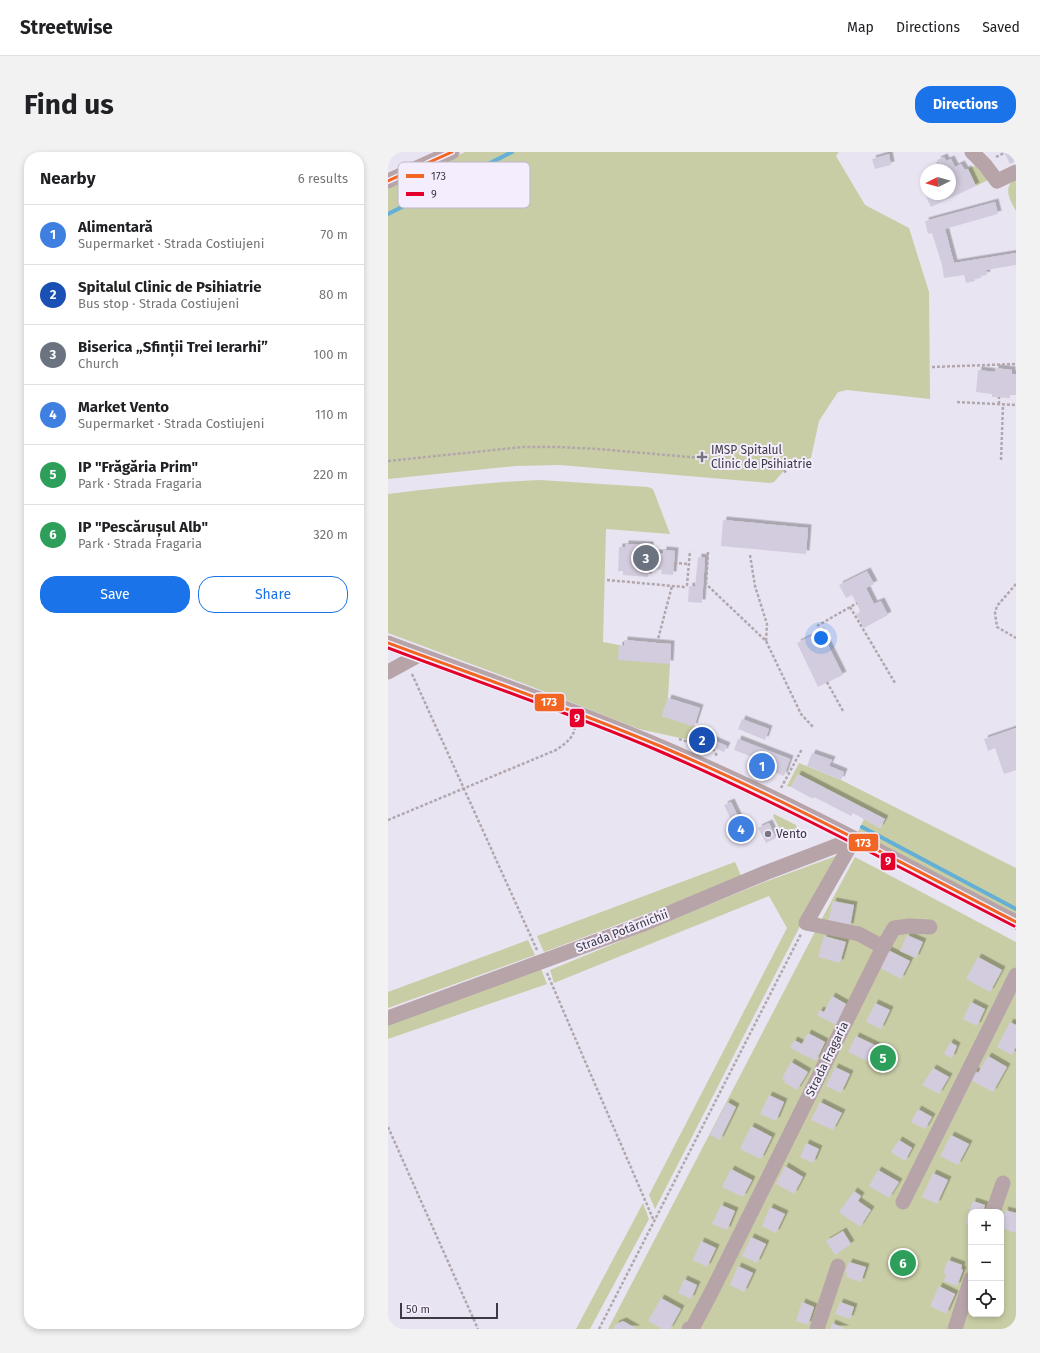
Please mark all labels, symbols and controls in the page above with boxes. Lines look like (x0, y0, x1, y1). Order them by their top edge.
text: Streetwise (20, 16, 113, 39)
text: Map (847, 19, 874, 36)
text: Directions (896, 19, 960, 36)
text: Saved (982, 19, 1020, 36)
button: Directions (915, 86, 1016, 123)
text: Find us (24, 88, 114, 121)
legend (398, 162, 530, 208)
north arrow (920, 164, 956, 200)
text: Nearby (40, 168, 95, 189)
text: 173 (431, 170, 446, 183)
text: 6 results (298, 171, 348, 186)
text: 9 (431, 188, 437, 201)
text: Alimentară (78, 218, 153, 236)
text: 1 (50, 227, 56, 242)
text: 70 m (321, 227, 348, 242)
text: Supermarket · Strada Costiujeni (78, 236, 264, 251)
text: Spitalul Clinic de Psihiatrie (78, 278, 262, 296)
text: 2 (50, 287, 56, 302)
text: 80 m (319, 287, 348, 302)
text: Bus stop · Strada Costiujeni (78, 296, 239, 311)
text: Biserica „Sfinții Trei Ierarhi” (78, 338, 268, 356)
text: 3 (50, 347, 56, 362)
text: 100 m (313, 347, 348, 362)
text: Church (78, 356, 119, 371)
text: Market Vento (78, 398, 169, 416)
text: 4 (49, 407, 57, 422)
text: 110 m (315, 407, 348, 422)
text: Supermarket · Strada Costiujeni (78, 416, 264, 431)
place label: IMSP Spitalul Clinic de Psihiatrie (711, 443, 812, 471)
marker: IMSP Spitalul Clinic de Psihiatrie (696, 451, 708, 463)
text: IP "Frăgăria Prim" (78, 458, 198, 476)
text: 5 (50, 467, 56, 482)
text: 220 m (313, 467, 348, 482)
text: Park · Strada Fragaria (78, 476, 202, 491)
text: IP "Pescărușul Alb" (78, 518, 208, 536)
text: 6 (49, 527, 57, 542)
text: 320 m (313, 527, 348, 542)
text: Park · Strada Fragaria (78, 536, 202, 551)
pin: 3 (633, 543, 659, 573)
button: Save (40, 576, 190, 613)
button: Share (198, 576, 348, 613)
your location (811, 628, 831, 648)
line badge: 173 (534, 693, 565, 712)
text: 173 (541, 696, 557, 709)
line badge: 9 (569, 708, 585, 728)
text: 9 (574, 712, 580, 725)
pin: 2 (689, 725, 715, 755)
pin: 1 (749, 751, 775, 781)
pin: 4 (728, 814, 754, 844)
place label: Vento (776, 827, 807, 841)
marker: Vento (763, 829, 773, 839)
line badge: 173 (848, 833, 879, 852)
text: 173 (855, 837, 871, 850)
line badge: 9 (880, 852, 896, 871)
text: 9 (885, 855, 891, 868)
street label: Strada Potârnichii (574, 907, 670, 955)
street label: Strada Fragaria (803, 1019, 851, 1099)
pin: 5 (870, 1043, 896, 1073)
map controls (968, 1209, 1004, 1317)
button: + (968, 1209, 1004, 1245)
button: − (968, 1245, 1004, 1281)
pin: 6 (890, 1248, 916, 1278)
button: locate (968, 1281, 1004, 1317)
scale bar (400, 1301, 498, 1320)
text: 50 m (406, 1303, 430, 1316)

